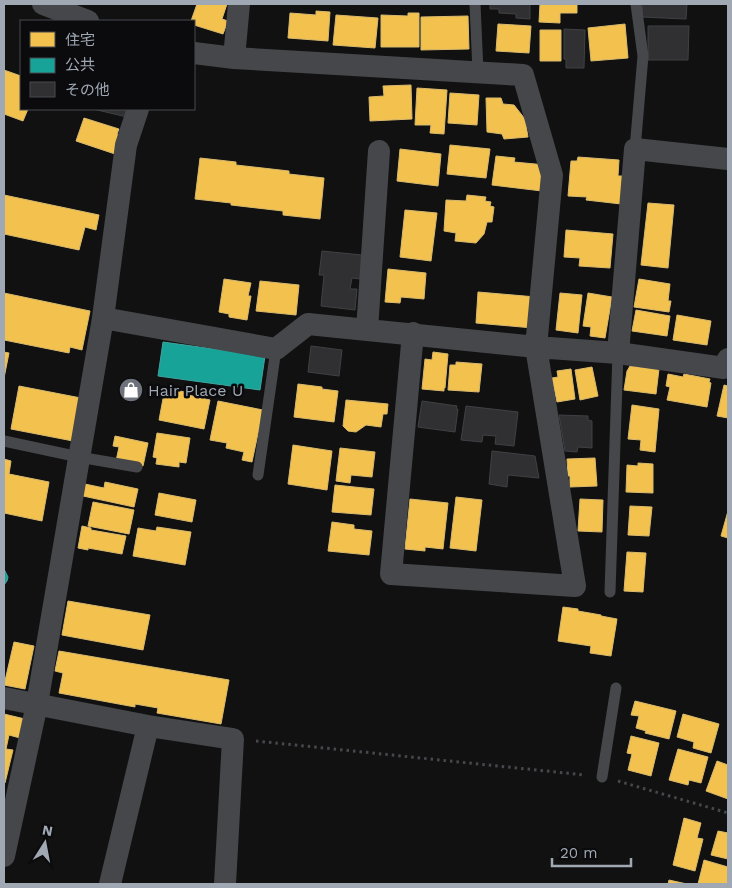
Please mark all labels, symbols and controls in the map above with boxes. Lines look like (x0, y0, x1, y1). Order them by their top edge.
legend (20, 20, 195, 110)
text: 住宅 (65, 31, 95, 49)
text: 公共 (65, 56, 95, 74)
text: その他 (65, 81, 110, 99)
shop icon: Hair Place U (118, 377, 144, 403)
place label: Hair Place U (148, 381, 243, 400)
north arrow (20, 818, 70, 868)
text: N (41, 821, 54, 839)
scale bar (552, 836, 631, 868)
text: 20 m (560, 844, 598, 862)

